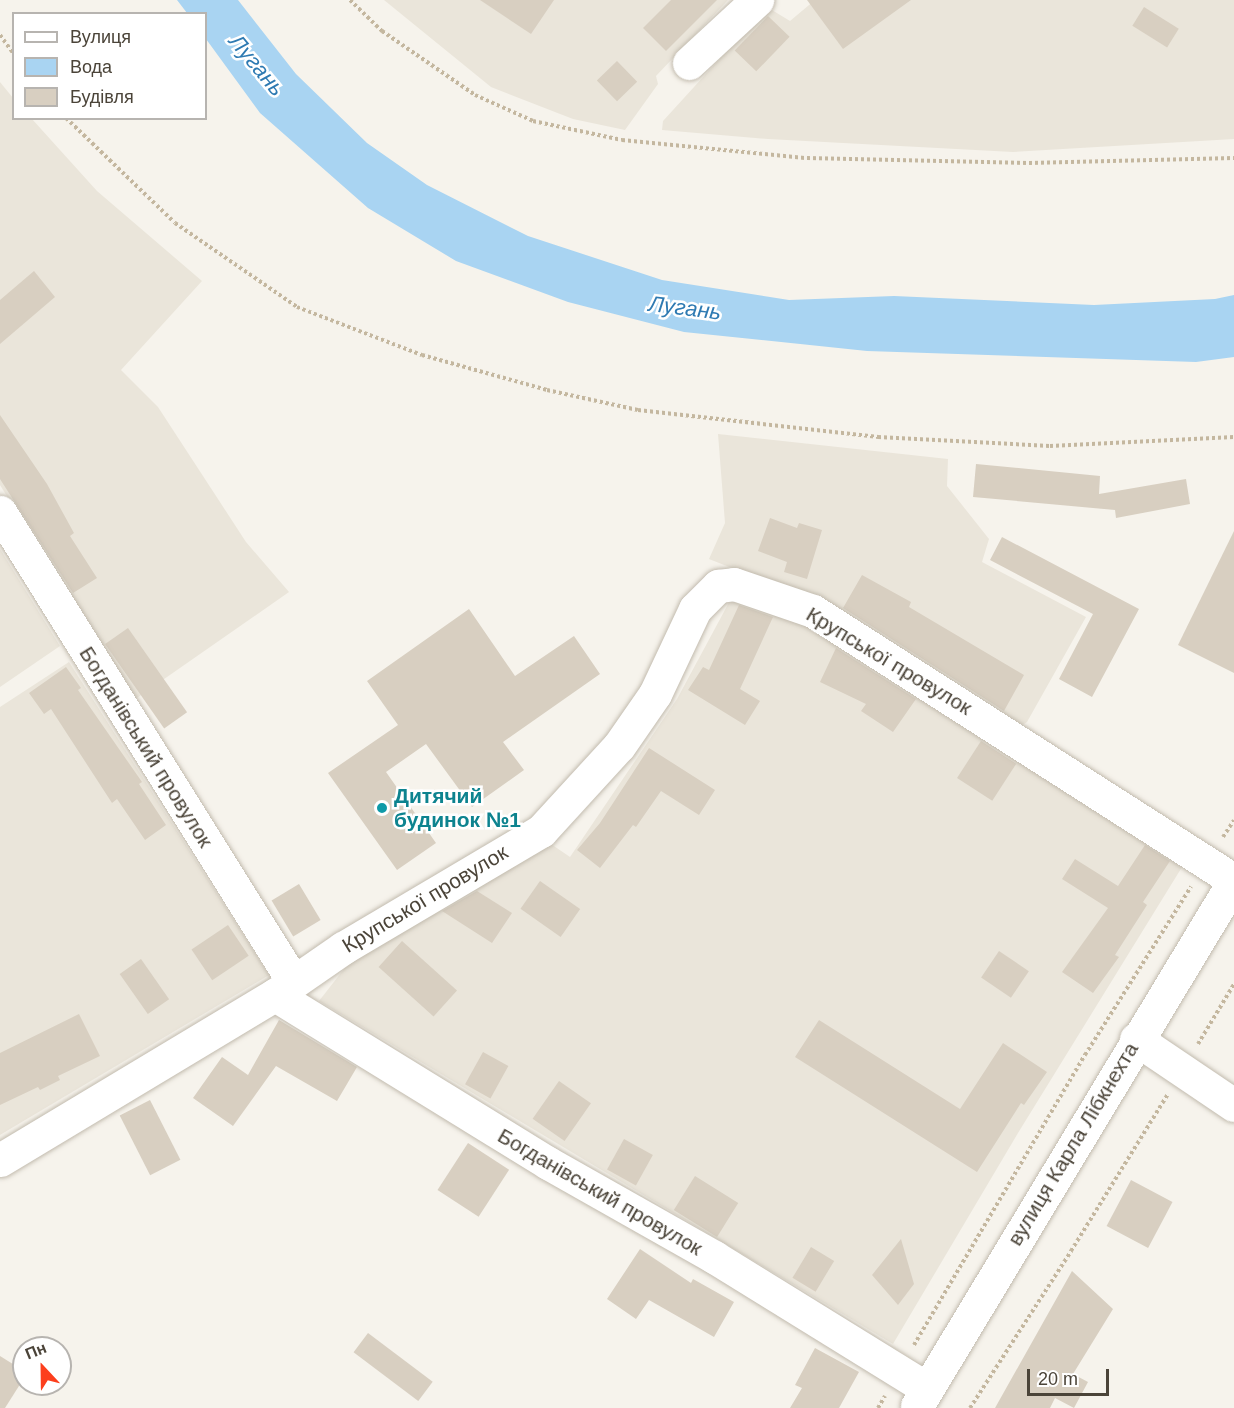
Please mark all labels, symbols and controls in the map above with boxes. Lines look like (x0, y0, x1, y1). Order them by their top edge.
legend (12, 12, 207, 120)
text: Вулиця (70, 27, 131, 47)
water label: Лугань (224, 29, 290, 101)
text: Вода (70, 57, 112, 77)
text: Будівля (70, 87, 134, 107)
water label: Лугань (647, 290, 723, 326)
street label: Крупської провулок (802, 602, 976, 720)
street label: Богданівський провулок (74, 642, 218, 852)
place label: Дитячий будинок №1 (394, 783, 521, 833)
marker: Дитячий будинок №1 (375, 801, 389, 815)
street label: Крупської провулок (338, 840, 512, 958)
street label: вулиця Карла Лібкнехта (1002, 1038, 1144, 1250)
street label: Богданівський провулок (493, 1123, 707, 1261)
north arrow (12, 1336, 72, 1396)
text: Пн (23, 1339, 49, 1363)
scale bar (1030, 1357, 1112, 1395)
text: 20 m (1038, 1369, 1078, 1389)

